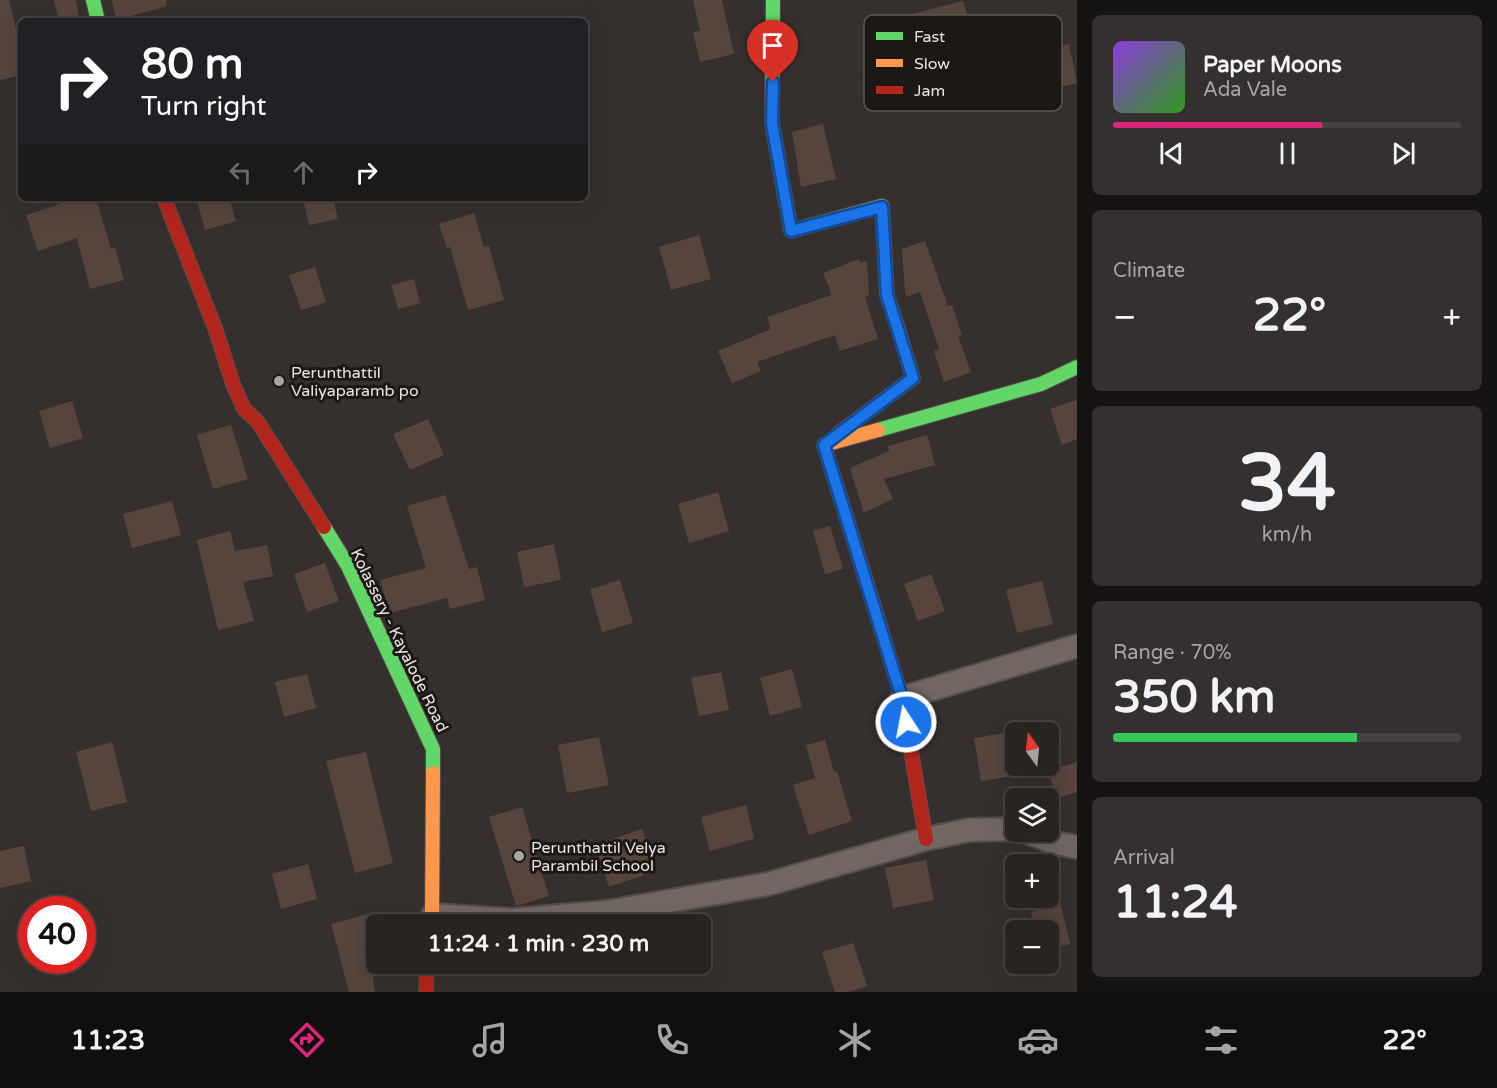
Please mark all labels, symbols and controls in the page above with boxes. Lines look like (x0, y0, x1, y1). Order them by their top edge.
legend (864, 15, 1062, 111)
pin (747, 20, 798, 82)
text: Fast (914, 27, 945, 47)
icon: arrive (756, 29, 789, 62)
text: 80 m (141, 39, 243, 90)
icon: right (42, 42, 120, 120)
text: Paper Moons (1203, 52, 1342, 78)
text: Slow (914, 54, 950, 74)
text: Ada Vale (1203, 78, 1287, 102)
text: Jam (914, 81, 945, 101)
text: Turn right (141, 90, 267, 123)
icon: previous (1155, 137, 1188, 170)
icon: pause (1271, 137, 1304, 170)
icon: next (1387, 137, 1420, 170)
icon: left (224, 156, 257, 189)
icon: ahead (287, 156, 320, 189)
icon: right (350, 156, 383, 189)
text: Climate (1113, 259, 1185, 283)
text: 22° (1253, 289, 1326, 343)
text: − (1113, 298, 1137, 337)
text: + (1442, 298, 1461, 337)
place label: Perunthattil Valiyaparamb po (291, 363, 419, 401)
marker: Perunthattil Valiyaparamb po (272, 374, 286, 388)
text: 34 (1238, 437, 1336, 531)
text: km/h (1262, 523, 1312, 547)
street label: Kolassery - Kayalode Road (346, 545, 452, 735)
text: Range · 70% (1113, 641, 1232, 665)
text: 350 km (1113, 671, 1275, 725)
position arrow (874, 690, 938, 754)
north arrow (1005, 722, 1059, 776)
map controls (1005, 722, 1059, 974)
button: layers (1005, 788, 1059, 842)
place label: Perunthattil Velya Parambil School (531, 838, 666, 876)
text: Arrival (1113, 846, 1175, 870)
marker: Perunthattil Velya Parambil School (512, 849, 526, 863)
button: + (1005, 854, 1059, 908)
text: 11:24 (1113, 876, 1238, 930)
speed limit sign: 40 (18, 896, 96, 974)
button: − (1005, 920, 1059, 974)
text: 11:24 · 1 min · 230 m (428, 931, 649, 957)
icon: directions (286, 1019, 328, 1061)
icon: music (469, 1019, 511, 1061)
icon: phone (651, 1019, 693, 1061)
icon: climate (834, 1019, 876, 1061)
icon: car (1017, 1019, 1059, 1061)
icon: filters (1200, 1019, 1242, 1061)
text: 11:23 (70, 1024, 145, 1057)
text: 22° (1382, 1024, 1427, 1057)

